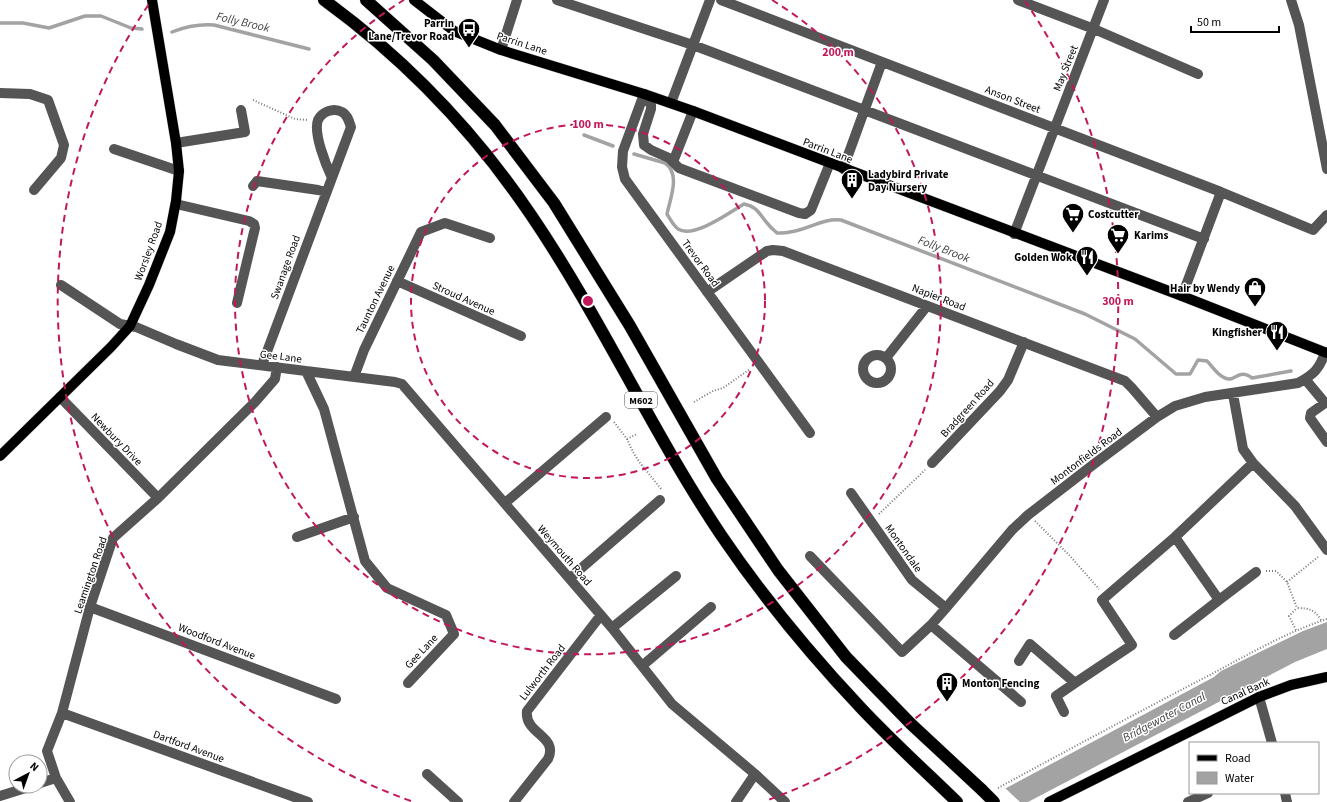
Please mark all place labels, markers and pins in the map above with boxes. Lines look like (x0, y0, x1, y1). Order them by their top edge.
place label: Parrin Lane/Trevor Road (368, 16, 454, 44)
bus stop icon: Parrin Lane/Trevor Road (456, 16, 482, 49)
building icon: Ladybird Private Day Nursery (839, 167, 865, 200)
place label: Ladybird Private Day Nursery (868, 167, 949, 195)
supermarket icon: Costcutter (1060, 201, 1086, 234)
place label: Costcutter (1088, 207, 1139, 222)
supermarket icon: Karims (1105, 222, 1131, 255)
place label: Karims (1134, 228, 1168, 243)
restaurant icon: Golden Wok (1074, 244, 1100, 277)
place label: Golden Wok (1014, 250, 1072, 265)
shop icon: Hair by Wendy (1242, 275, 1268, 308)
place label: Hair by Wendy (1170, 281, 1240, 296)
centre of rings (581, 294, 595, 308)
restaurant icon: Kingfisher (1264, 319, 1290, 352)
place label: Kingfisher (1212, 325, 1263, 340)
building icon: Monton Fencing (934, 670, 960, 703)
place label: Monton Fencing (962, 676, 1039, 691)

